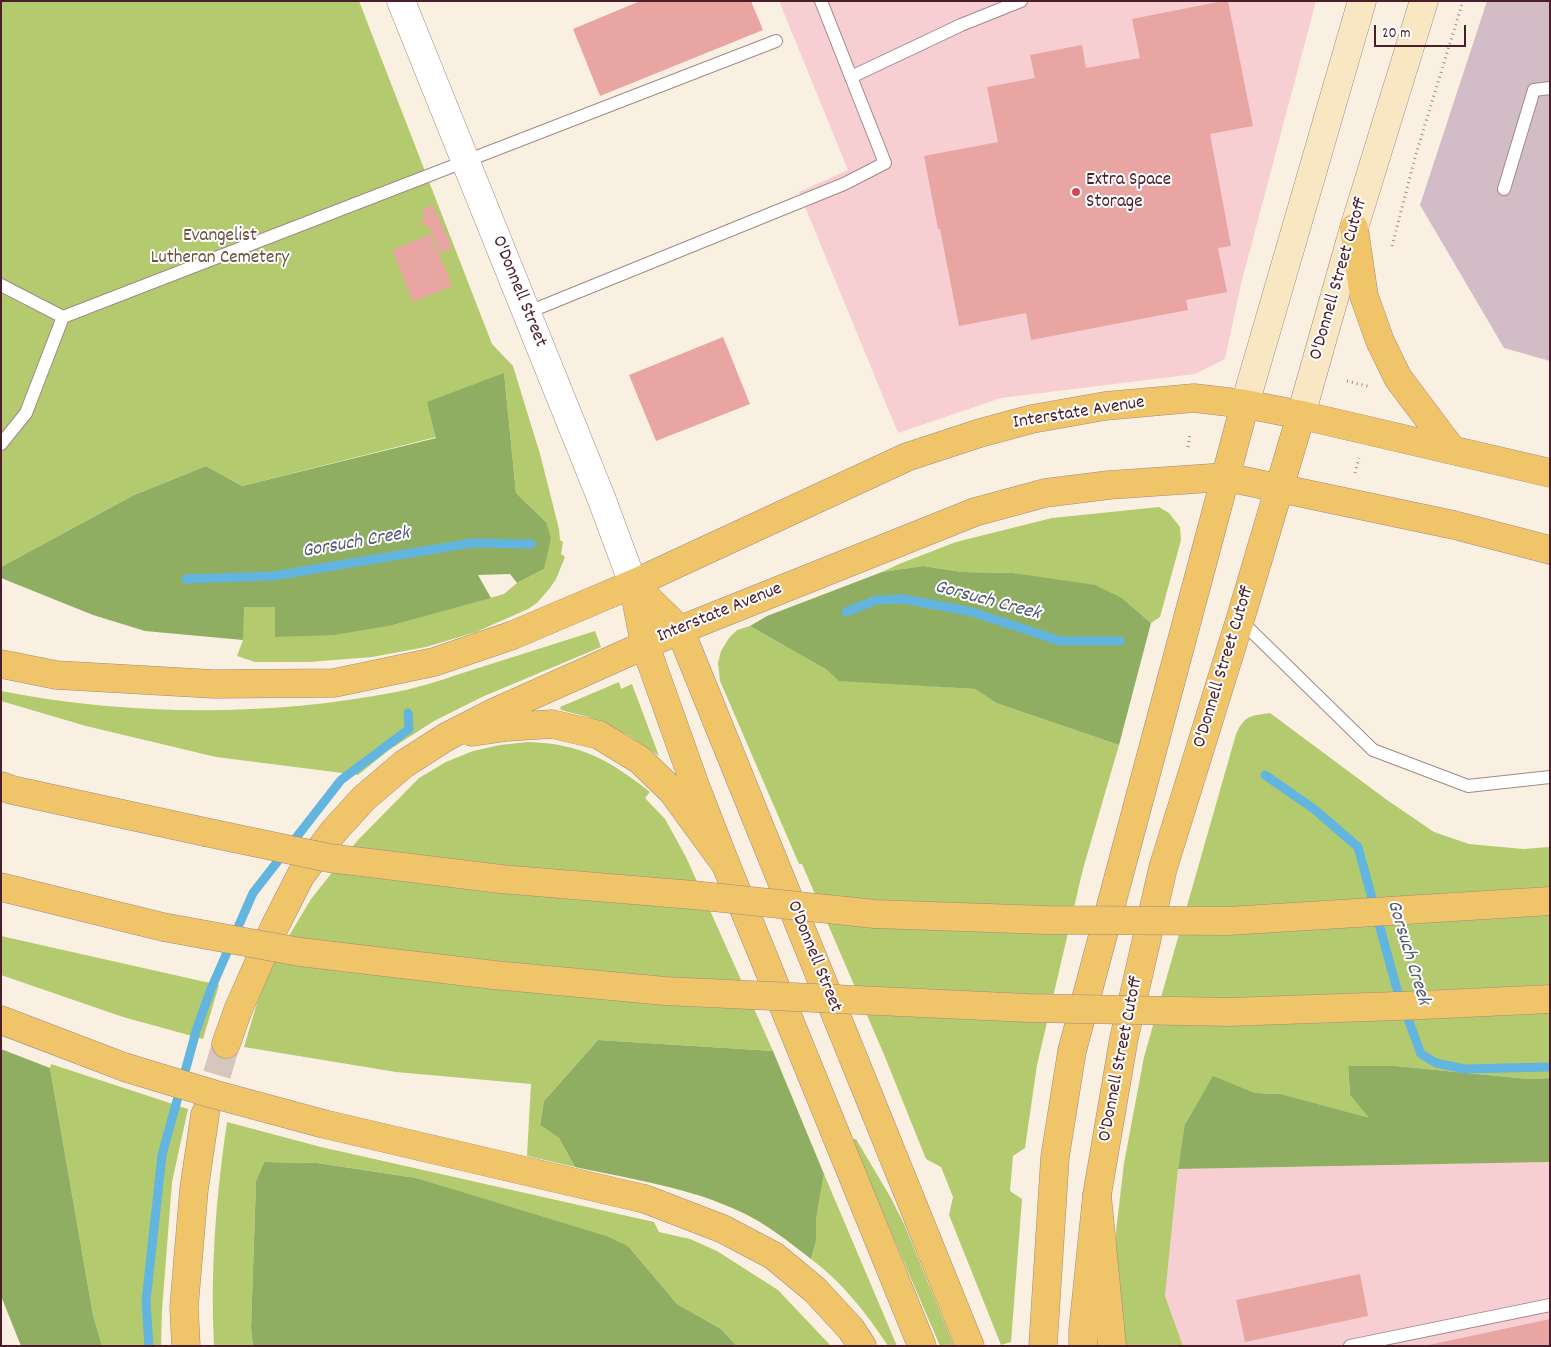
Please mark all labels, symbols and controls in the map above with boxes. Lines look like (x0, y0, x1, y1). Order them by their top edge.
scale bar (1376, 15, 1468, 47)
text: 20 m (1382, 23, 1410, 45)
place label: Extra Space Storage (1086, 170, 1171, 214)
marker: Extra Space Storage (1070, 186, 1082, 198)
street label: O'Donnell Street Cutoff (1306, 195, 1374, 363)
park label: Evangelist Lutheran Cemetery (151, 226, 289, 270)
street label: O'Donnell Street (485, 233, 551, 351)
street label: Interstate Avenue (1012, 392, 1146, 436)
water label: Gorsuch Creek (301, 523, 411, 565)
water label: Gorsuch Creek (932, 576, 1042, 628)
street label: Interstate Avenue (654, 579, 786, 649)
street label: O'Donnell Street Cutoff (1189, 583, 1261, 751)
street label: O'Donnell Street (780, 898, 846, 1016)
water label: Gorsuch Creek (1380, 898, 1434, 1008)
street label: O'Donnell Street Cutoff (1095, 974, 1149, 1144)

